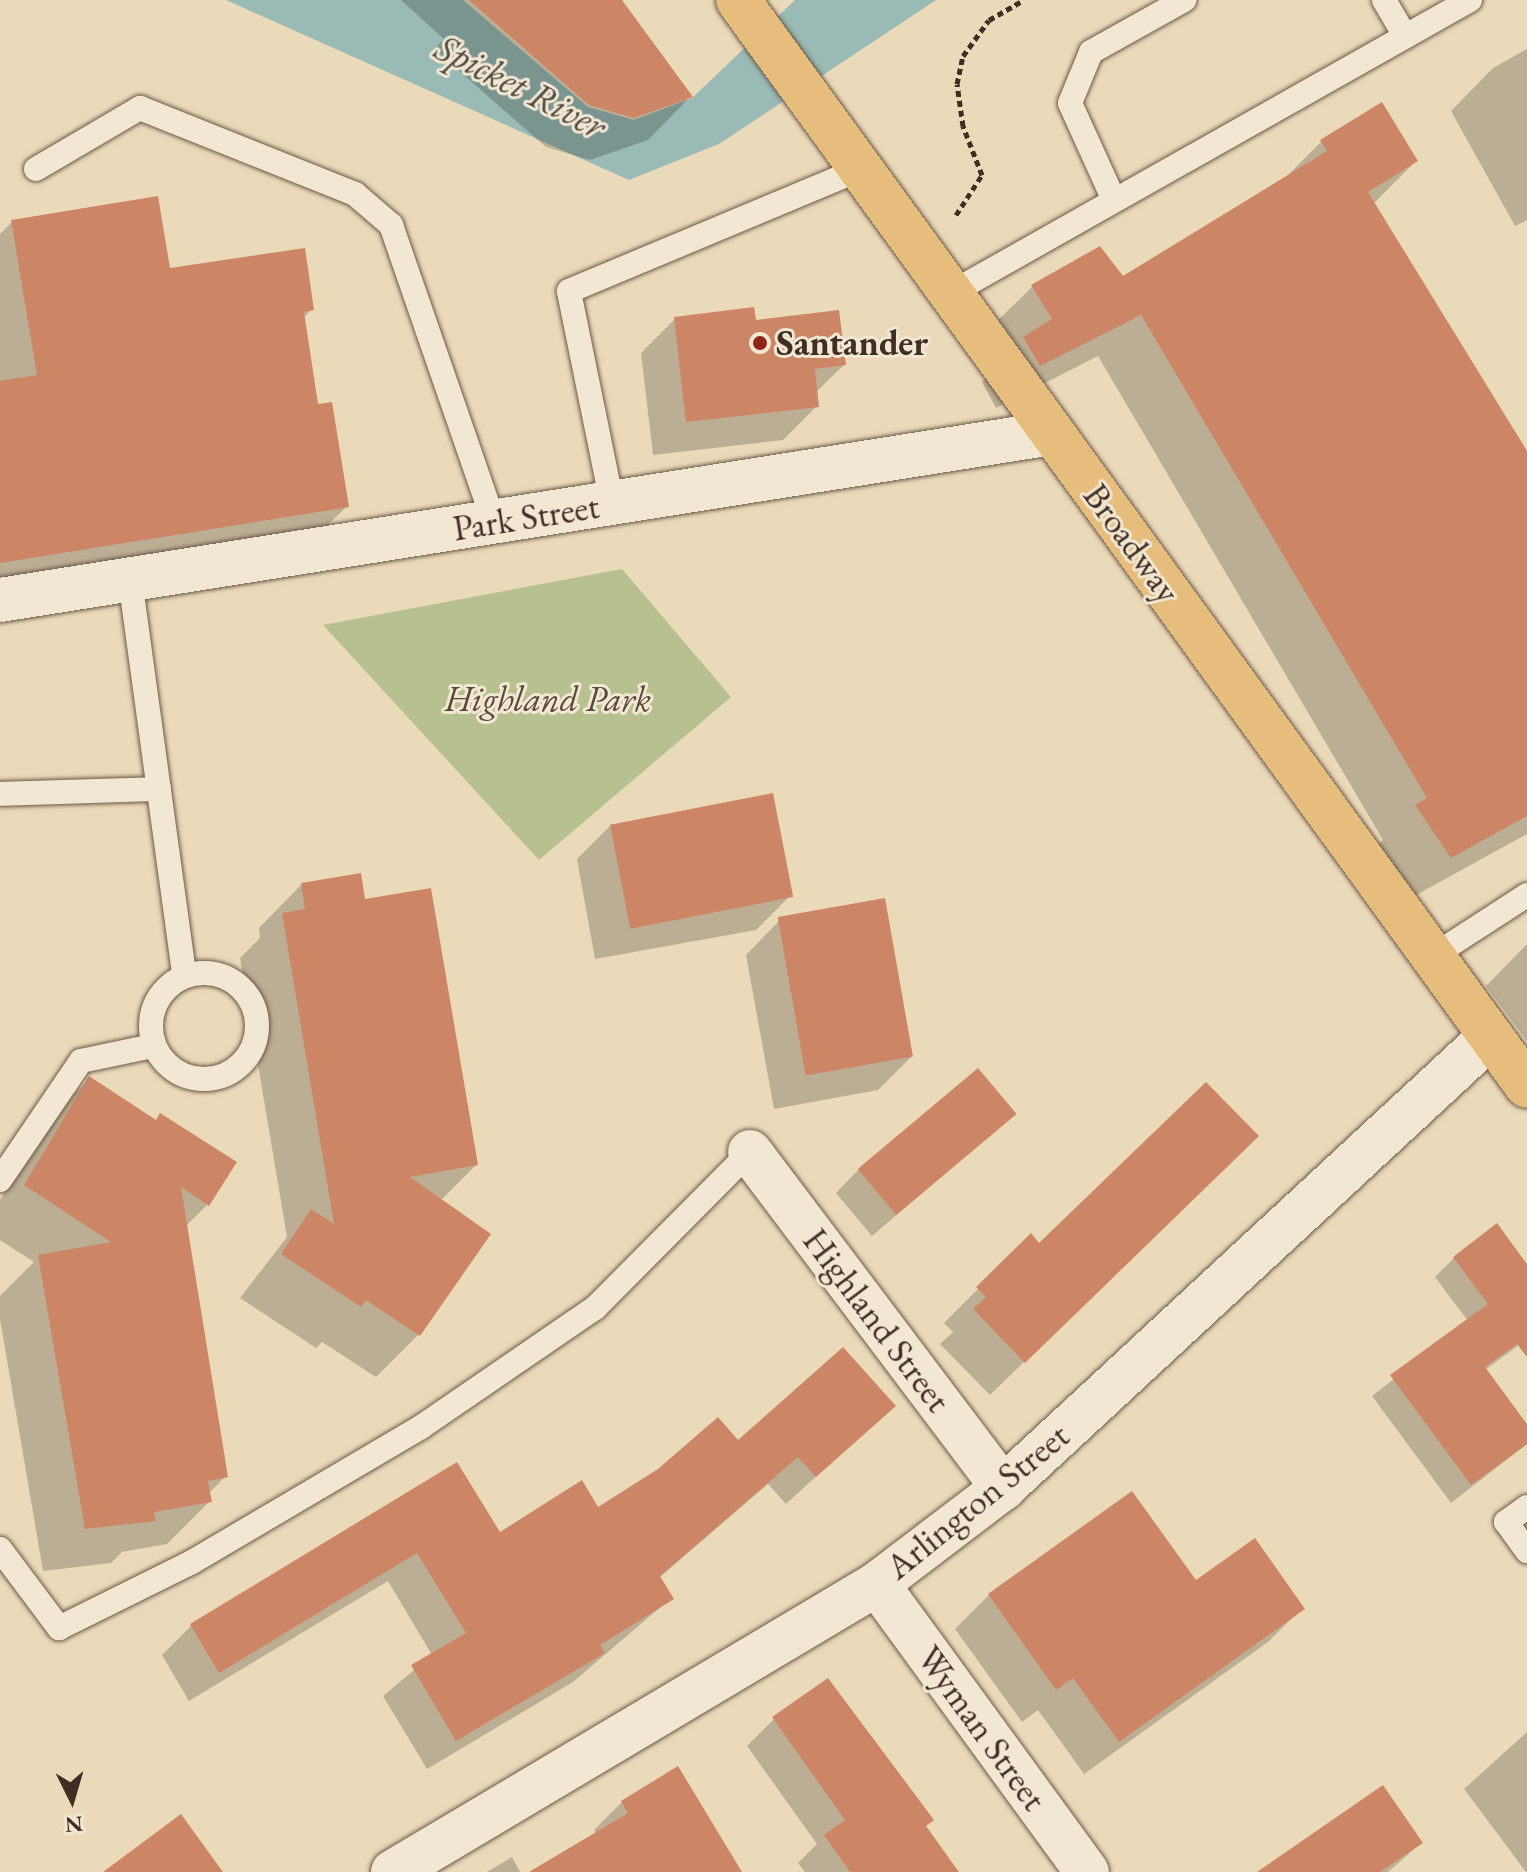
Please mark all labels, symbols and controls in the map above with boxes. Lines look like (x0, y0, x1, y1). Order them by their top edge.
water label: Spicket River (428, 24, 614, 148)
place label: Santander (776, 321, 928, 365)
marker: Santander (751, 334, 769, 352)
street label: Broadway (1074, 475, 1190, 611)
street label: Park Street (450, 484, 602, 550)
park label: Highland Park (445, 677, 651, 721)
street label: Highland Street (794, 1220, 960, 1420)
street label: Arlington Street (877, 1414, 1077, 1588)
street label: Wyman Street (908, 1637, 1056, 1819)
north arrow (32, 1760, 112, 1840)
text: N (64, 1809, 84, 1840)

